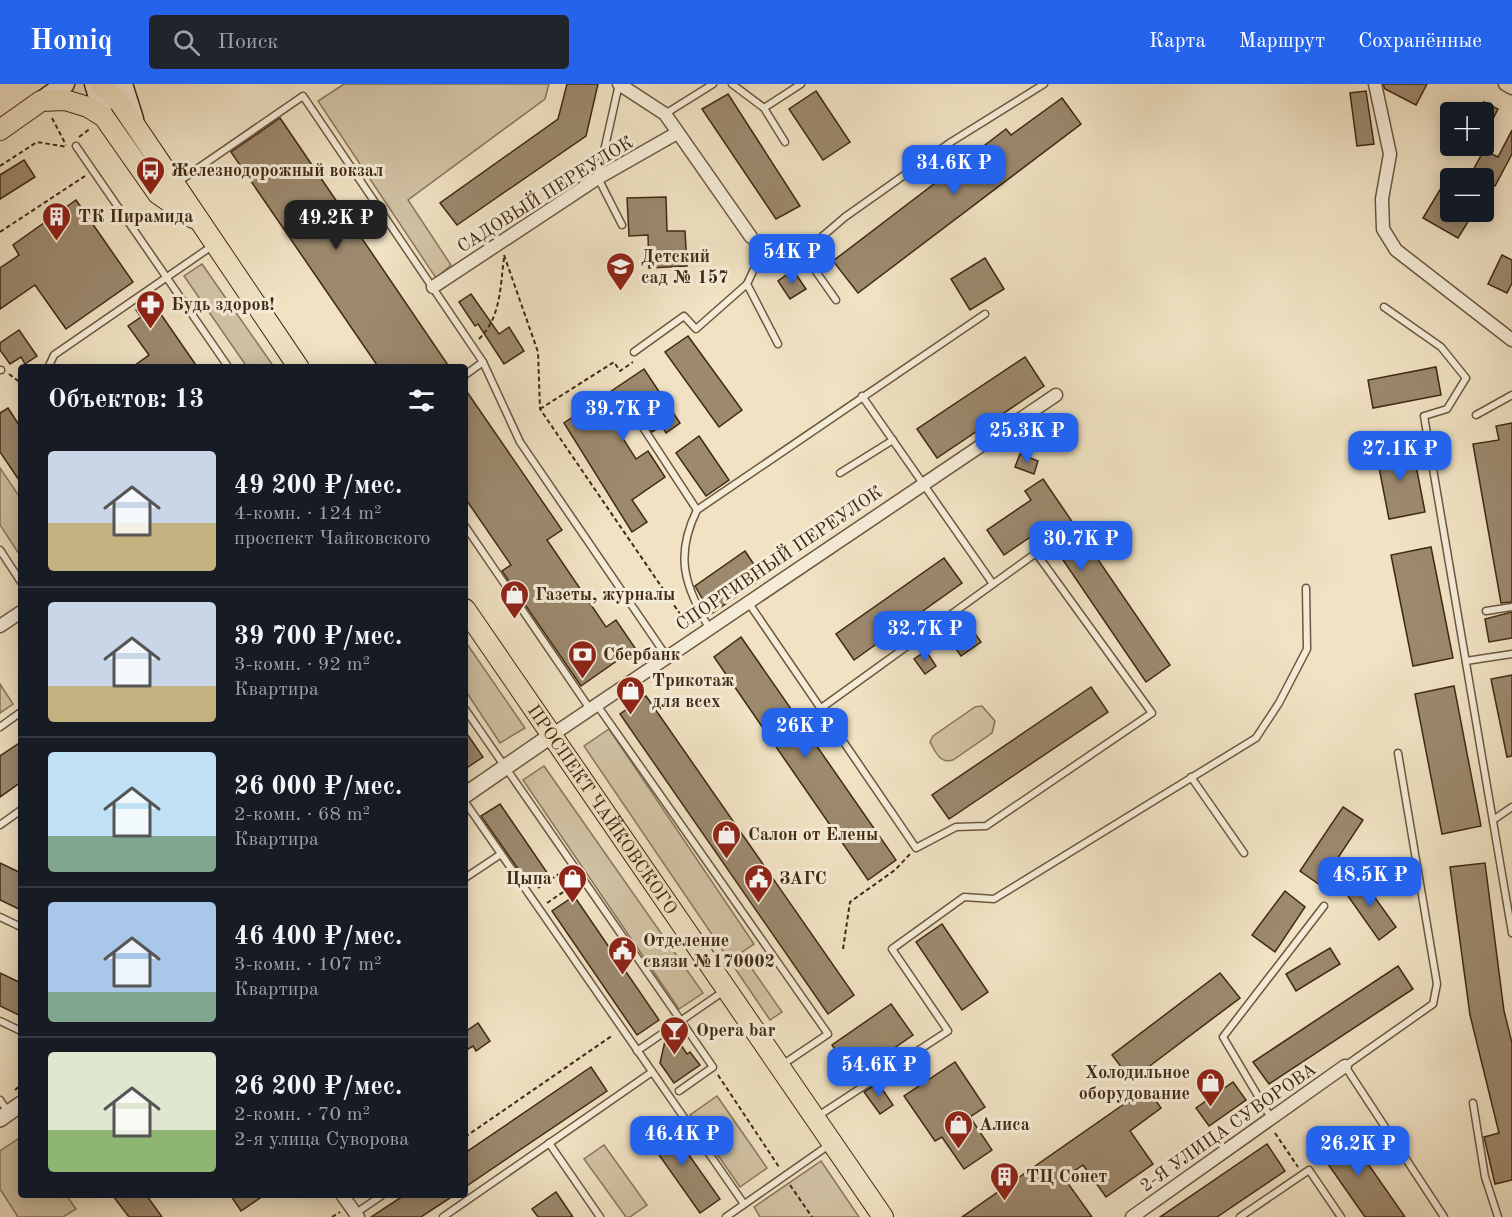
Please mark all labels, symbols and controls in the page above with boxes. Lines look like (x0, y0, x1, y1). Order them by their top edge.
search box (149, 15, 569, 69)
icon: search (170, 26, 203, 59)
text: Homiq (30, 28, 113, 56)
text: Поиск (218, 31, 278, 53)
text: Карта (1149, 31, 1206, 52)
text: Маршрут (1239, 31, 1325, 52)
text: Сохранённые (1358, 31, 1482, 52)
map controls (1440, 102, 1494, 222)
button: + (1440, 102, 1494, 156)
street label: САДОВЫЙ ПЕРЕУЛОК (452, 130, 637, 256)
pin: 34.6K ₽ (899, 145, 1009, 196)
bus stop icon: Железнодорожный вокзал (134, 154, 166, 196)
text: 34.6K ₽ (916, 154, 992, 174)
place label: Железнодорожный вокзал (171, 162, 383, 180)
button: − (1440, 168, 1494, 222)
building icon: ТК Пирамида (41, 200, 73, 242)
pin: 49.2K ₽ (281, 200, 391, 251)
place label: ТК Пирамида (78, 208, 193, 226)
text: 49.2K ₽ (298, 209, 374, 229)
pin: 54K ₽ (750, 234, 834, 285)
text: 54K ₽ (763, 243, 821, 263)
place label: Детский сад № 157 (641, 248, 729, 287)
school or university icon: Детский сад № 157 (604, 250, 636, 292)
pharmacy icon: Будь здоров! (134, 288, 166, 330)
place label: Будь здоров! (171, 296, 275, 314)
icon: filters (405, 384, 438, 417)
text: Объектов: 13 (48, 387, 204, 413)
pin: 39.7K ₽ (568, 391, 678, 442)
text: 39.7K ₽ (585, 400, 661, 420)
pin: 25.3K ₽ (972, 413, 1082, 464)
text: 25.3K ₽ (989, 422, 1065, 442)
pin: 27.1K ₽ (1345, 431, 1455, 482)
text: 27.1K ₽ (1362, 440, 1438, 460)
text: 49 200 ₽/мес. (234, 473, 402, 499)
icon: home (96, 475, 168, 547)
street label: СПОРТИВНЫЙ ПЕРЕУЛОК (671, 480, 886, 635)
text: 4-комн. · 124 m² (234, 504, 382, 524)
pin: 30.7K ₽ (1026, 521, 1136, 572)
text: проспект Чайковского (234, 529, 430, 549)
text: 30.7K ₽ (1043, 530, 1119, 550)
shop icon: Газеты, журналы (498, 578, 530, 620)
place label: Газеты, журналы (535, 586, 675, 604)
pin: 32.7K ₽ (870, 611, 980, 662)
text: 32.7K ₽ (887, 620, 963, 640)
text: 39 700 ₽/мес. (234, 624, 402, 650)
icon: home (96, 626, 168, 698)
bank icon: Сбербанк (566, 638, 598, 680)
place label: Сбербанк (603, 646, 681, 664)
text: 3-комн. · 92 m² (234, 655, 370, 675)
place label: Трикотаж для всех (652, 672, 734, 711)
shop icon: Трикотаж для всех (615, 674, 647, 716)
text: Квартира (234, 680, 319, 700)
street label: ПРОСПЕКТ ЧАЙКОВСКОГО (524, 702, 680, 918)
pin: 26K ₽ (763, 708, 847, 759)
text: 26K ₽ (776, 717, 834, 737)
text: 26 000 ₽/мес. (234, 774, 402, 800)
icon: home (96, 776, 168, 848)
text: 2-комн. · 68 m² (234, 805, 370, 825)
shop icon: Салон от Елены (711, 818, 743, 860)
place label: Салон от Елены (748, 826, 878, 844)
text: Квартира (234, 830, 319, 850)
pin: 48.5K ₽ (1315, 857, 1425, 908)
shop icon: Цыпа (557, 862, 589, 904)
public building icon: ЗАГС (742, 862, 774, 904)
text: 48.5K ₽ (1332, 866, 1408, 886)
place label: Цыпа (505, 870, 552, 888)
place label: ЗАГС (779, 870, 827, 888)
text: 46 400 ₽/мес. (234, 924, 402, 950)
icon: home (96, 926, 168, 998)
place label: Отделение связи №170002 (643, 932, 775, 971)
public building icon: Отделение связи №170002 (606, 934, 638, 976)
text: 3-комн. · 107 m² (234, 955, 382, 975)
text: Квартира (234, 980, 319, 1000)
bar icon: Opera bar (659, 1014, 691, 1056)
place label: Opera bar (696, 1022, 776, 1040)
pin: 54.6K ₽ (824, 1047, 934, 1098)
text: 54.6K ₽ (841, 1056, 917, 1076)
street label: 2-Я УЛИЦА СУВОРОВА (1137, 1060, 1320, 1195)
place label: Холодильное оборудование (1079, 1064, 1190, 1103)
shop icon: Холодильное оборудование (1195, 1066, 1227, 1108)
text: 26 200 ₽/мес. (234, 1074, 402, 1100)
icon: home (96, 1076, 168, 1148)
text: 2-комн. · 70 m² (234, 1105, 370, 1125)
shop icon: Алиса (942, 1108, 974, 1150)
pin: 46.4K ₽ (627, 1116, 737, 1167)
place label: Алиса (979, 1116, 1030, 1134)
text: 46.4K ₽ (644, 1125, 720, 1145)
pin: 26.2K ₽ (1303, 1126, 1413, 1177)
text: 2-я улица Суворова (234, 1130, 409, 1150)
text: 26.2K ₽ (1320, 1135, 1396, 1155)
building icon: ТЦ Сонет (989, 1160, 1021, 1202)
place label: ТЦ Сонет (1026, 1168, 1107, 1186)

